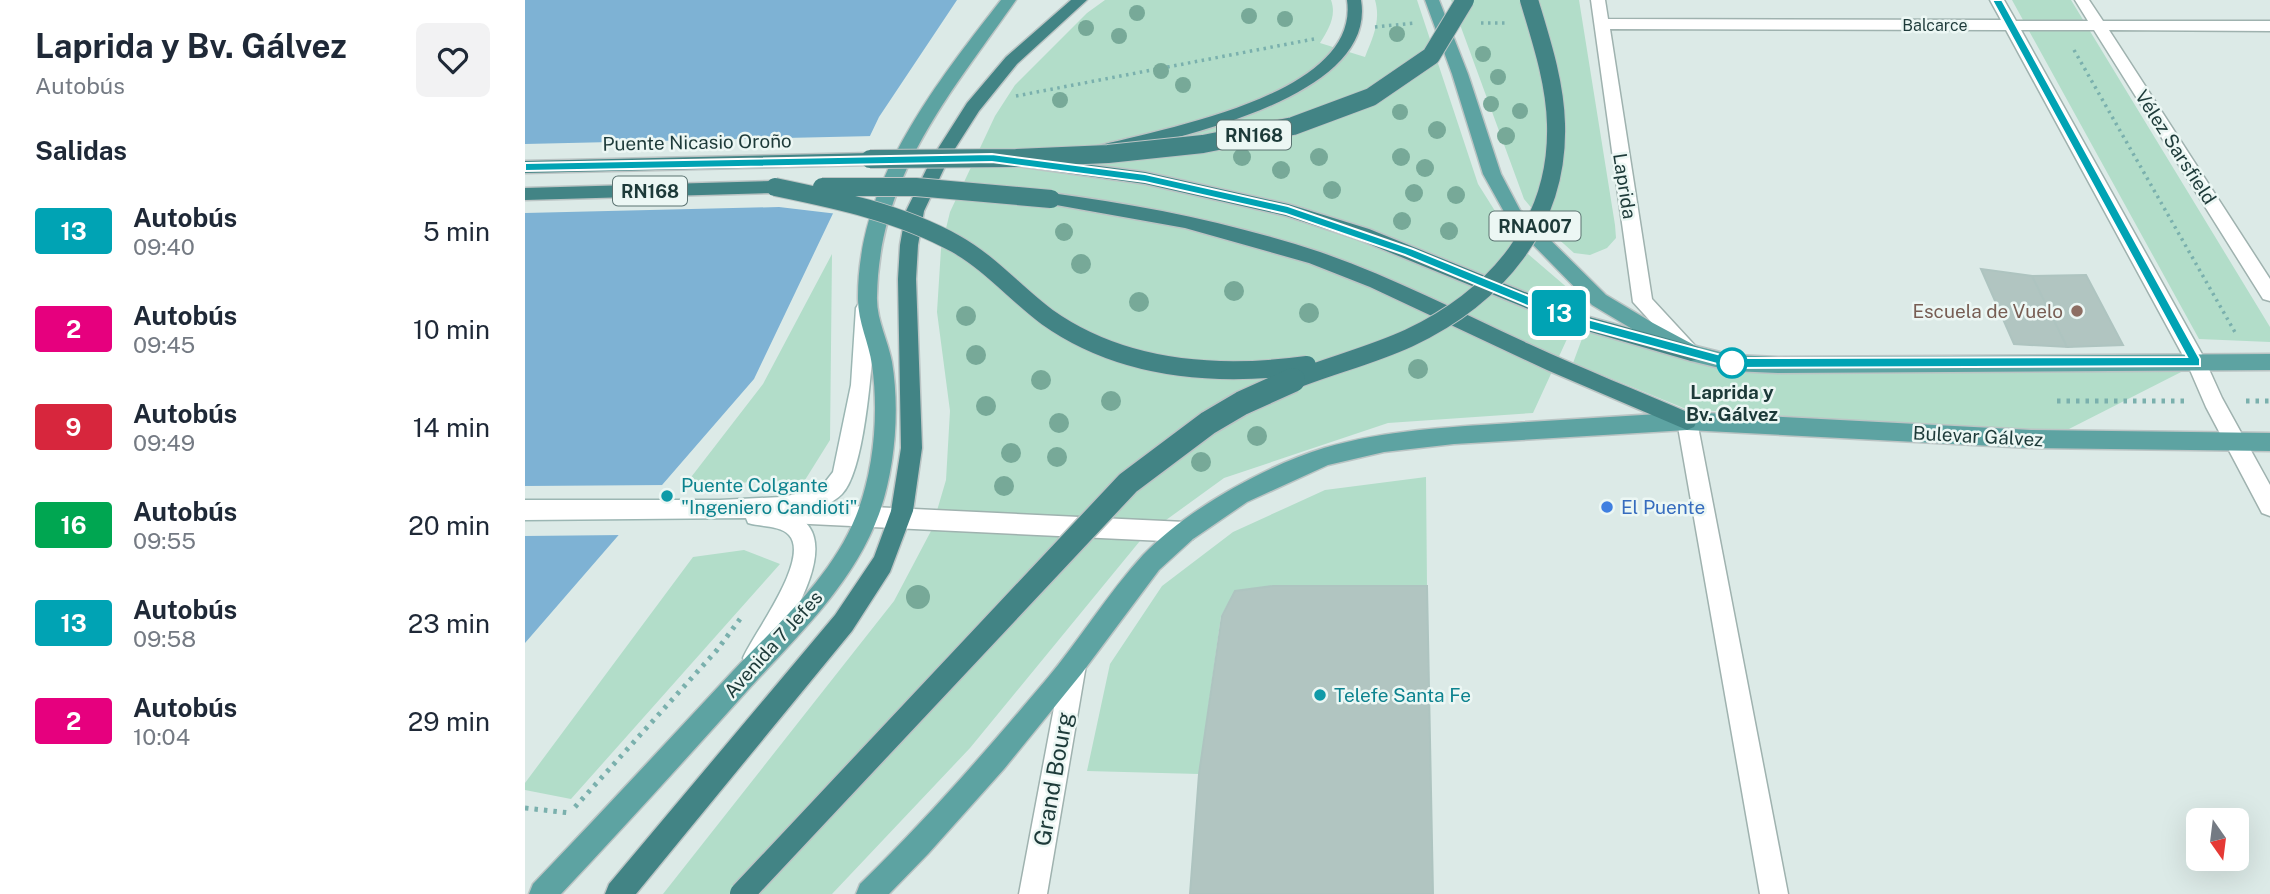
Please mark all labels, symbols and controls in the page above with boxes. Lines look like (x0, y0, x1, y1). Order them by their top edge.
street label: Balcarce (1902, 16, 1968, 35)
button: heart (416, 23, 490, 97)
text: Laprida y Bv. Gálvez (35, 27, 347, 65)
text: Autobús (35, 72, 125, 99)
street label: Vélez Sarsfield (2131, 86, 2221, 208)
road number: RN168 (1217, 120, 1291, 150)
street label: Puente Nicasio Oroño (602, 129, 792, 155)
text: Salidas (35, 135, 127, 166)
street label: Laprida (1609, 151, 1641, 221)
road number: RN168 (613, 176, 687, 206)
text: Autobús (133, 202, 237, 233)
road number: RNA007 (1489, 211, 1581, 240)
text: 5 min (423, 216, 490, 247)
text: 13 (60, 217, 87, 245)
text: 09:40 (133, 233, 195, 260)
line badge: 13 (1527, 290, 1591, 336)
text: 13 (1546, 299, 1572, 327)
text: Autobús (133, 300, 237, 331)
place label: Escuela de Vuelo (1912, 300, 2063, 322)
marker: Escuela de Vuelo (2069, 303, 2085, 319)
text: 10 min (413, 314, 490, 345)
text: 2 (66, 315, 81, 343)
text: 09:45 (133, 331, 195, 358)
marker: Laprida y Bv. Gálvez (1717, 348, 1747, 378)
place label: Laprida y Bv. Gálvez (1686, 381, 1778, 425)
text: Autobús (133, 398, 237, 429)
text: 14 min (413, 412, 490, 443)
text: 9 (66, 413, 81, 441)
street label: Bulevar Gálvez (1912, 422, 2044, 450)
text: 09:49 (133, 429, 195, 456)
place label: Puente Colgante "Ingeniero Candioti" (681, 474, 858, 518)
marker: Puente Colgante "Ingeniero Candioti" (659, 488, 675, 504)
text: Autobús (133, 496, 237, 527)
place label: El Puente (1621, 496, 1705, 518)
marker: El Puente (1599, 499, 1615, 515)
text: 20 min (408, 510, 490, 541)
text: 16 (60, 511, 87, 539)
text: 09:55 (133, 527, 196, 554)
street label: Avenida 7 Jefes (719, 586, 827, 702)
text: Autobús (133, 594, 237, 625)
text: 23 min (408, 608, 490, 639)
text: 13 (60, 609, 87, 637)
text: 09:58 (133, 625, 196, 652)
place label: Telefe Santa Fe (1334, 684, 1471, 706)
marker: Telefe Santa Fe (1312, 687, 1328, 703)
text: Autobús (133, 692, 237, 723)
text: 29 min (408, 706, 490, 737)
text: 2 (66, 707, 81, 735)
street label: Grand Bourg (1028, 710, 1078, 848)
text: 10:04 (133, 723, 190, 750)
north arrow (2186, 808, 2249, 872)
map controls (2186, 808, 2249, 871)

